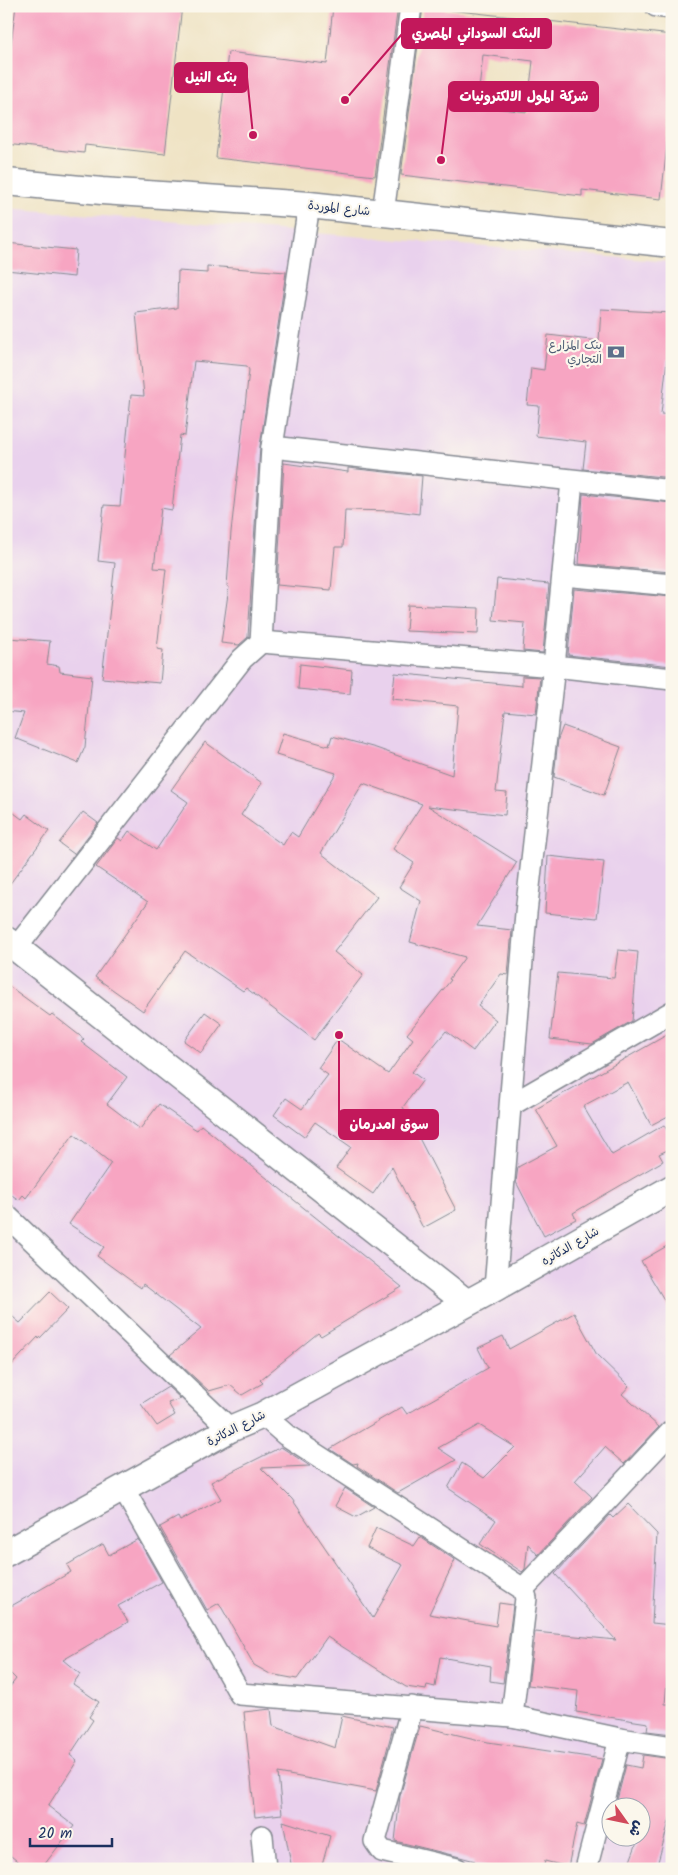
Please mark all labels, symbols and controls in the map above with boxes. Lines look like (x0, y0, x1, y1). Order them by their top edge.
callout: البنک السوداني المصري (402, 19, 551, 48)
text: البنک السوداني المصري (412, 23, 541, 46)
callout: بنک النيل (175, 63, 247, 92)
text: بنک النيل (185, 67, 237, 89)
callout: شركة المول الالكترونيات (449, 82, 598, 111)
text: شركة المول الالكترونيات (460, 86, 588, 108)
street label: شارع الموردة (307, 196, 371, 221)
place label: بنک المزارع التجاري (549, 336, 602, 369)
bank icon: بنک المزارع التجاري (606, 342, 626, 362)
callout: سوق امدرمان (339, 1110, 438, 1139)
text: سوق امدرمان (350, 1114, 429, 1136)
street label: شارع الدكاتره (538, 1222, 603, 1271)
street label: شارع الدكاترة (203, 1405, 269, 1451)
north arrow (600, 1798, 650, 1848)
scale bar (30, 1815, 112, 1847)
text: ش (623, 1816, 649, 1841)
text: 20 m (38, 1822, 72, 1846)

